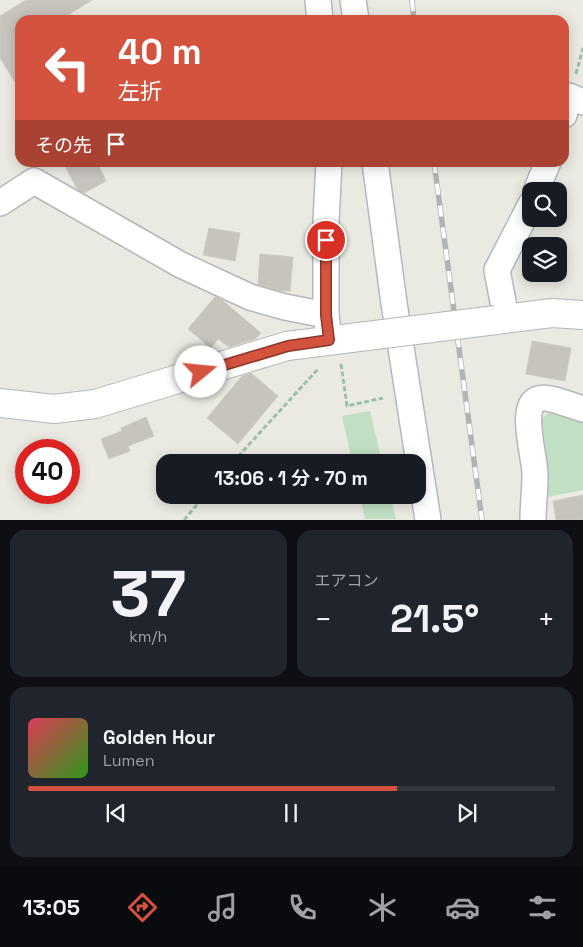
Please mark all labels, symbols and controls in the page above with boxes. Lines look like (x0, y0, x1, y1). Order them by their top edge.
text: 40 m (118, 30, 202, 74)
icon: left (35, 35, 100, 100)
text: 左折 (118, 77, 162, 105)
icon: arrive (102, 130, 130, 158)
text: その先 (35, 133, 92, 158)
map controls (522, 182, 567, 282)
button: search (522, 182, 567, 227)
pin (305, 219, 347, 261)
icon: arrive (312, 226, 340, 254)
button: layers (522, 237, 567, 282)
position arrow (174, 345, 226, 397)
speed limit sign: 40 (15, 439, 80, 504)
text: 13:06 · 1 分 · 70 m (214, 466, 368, 491)
text: 37 (110, 552, 186, 635)
text: エアコン (315, 570, 379, 591)
text: 21.5° (390, 595, 479, 643)
text: − (315, 601, 332, 637)
text: + (538, 601, 555, 637)
text: km/h (129, 626, 167, 647)
text: Golden Hour (103, 725, 215, 750)
text: Lumen (103, 750, 155, 771)
icon: previous (102, 799, 130, 827)
icon: pause (277, 799, 305, 827)
icon: next (453, 799, 481, 827)
icon: directions (125, 890, 160, 925)
icon: music (205, 890, 240, 925)
icon: phone (285, 890, 320, 925)
icon: climate (365, 890, 400, 925)
icon: car (445, 890, 480, 925)
icon: filters (525, 890, 560, 925)
text: 13:05 (23, 893, 80, 921)

